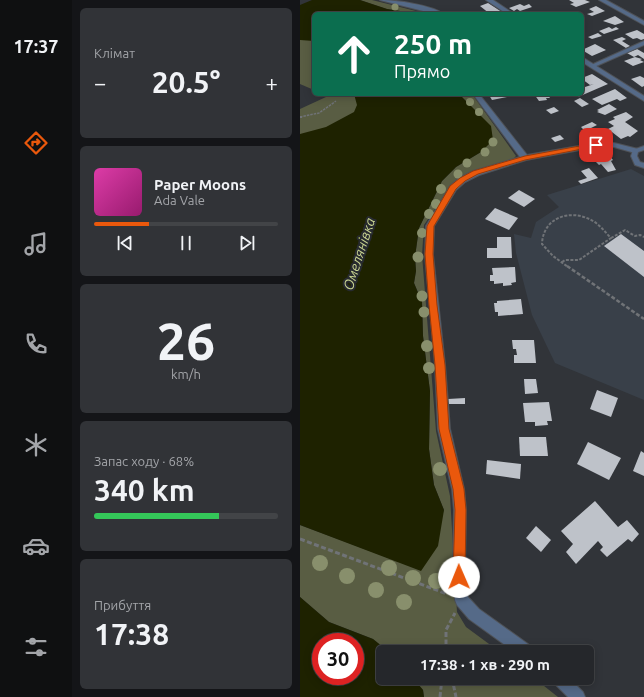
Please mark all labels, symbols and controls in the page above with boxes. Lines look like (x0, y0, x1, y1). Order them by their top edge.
icon: ahead (328, 28, 380, 80)
text: 250 m (394, 28, 472, 59)
text: 17:37 (13, 36, 59, 56)
text: Клімат (94, 46, 135, 60)
text: Прямо (394, 61, 450, 81)
text: 20.5° (152, 65, 220, 99)
text: − (94, 70, 106, 95)
text: + (266, 70, 278, 95)
pin (579, 128, 613, 162)
icon: directions (22, 129, 50, 157)
icon: arrive (585, 134, 607, 156)
text: Paper Moons (154, 176, 246, 193)
text: Ada Vale (154, 193, 205, 207)
water label: Омелянівка (340, 215, 378, 292)
icon: music (22, 230, 50, 258)
icon: previous (114, 232, 136, 254)
icon: pause (175, 232, 197, 254)
icon: next (236, 232, 258, 254)
text: 26 (157, 312, 215, 370)
icon: phone (22, 330, 50, 358)
text: km/h (171, 367, 201, 381)
icon: climate (22, 431, 50, 459)
text: Запас ходу · 68% (94, 454, 194, 468)
text: 340 km (94, 473, 195, 507)
icon: car (22, 532, 50, 560)
position arrow (438, 556, 480, 598)
text: Прибуття (94, 598, 151, 612)
text: 17:38 (94, 617, 169, 651)
icon: filters (22, 633, 50, 661)
speed limit sign: 30 (312, 633, 364, 685)
text: 17:38 · 1 хв · 290 m (420, 656, 550, 673)

